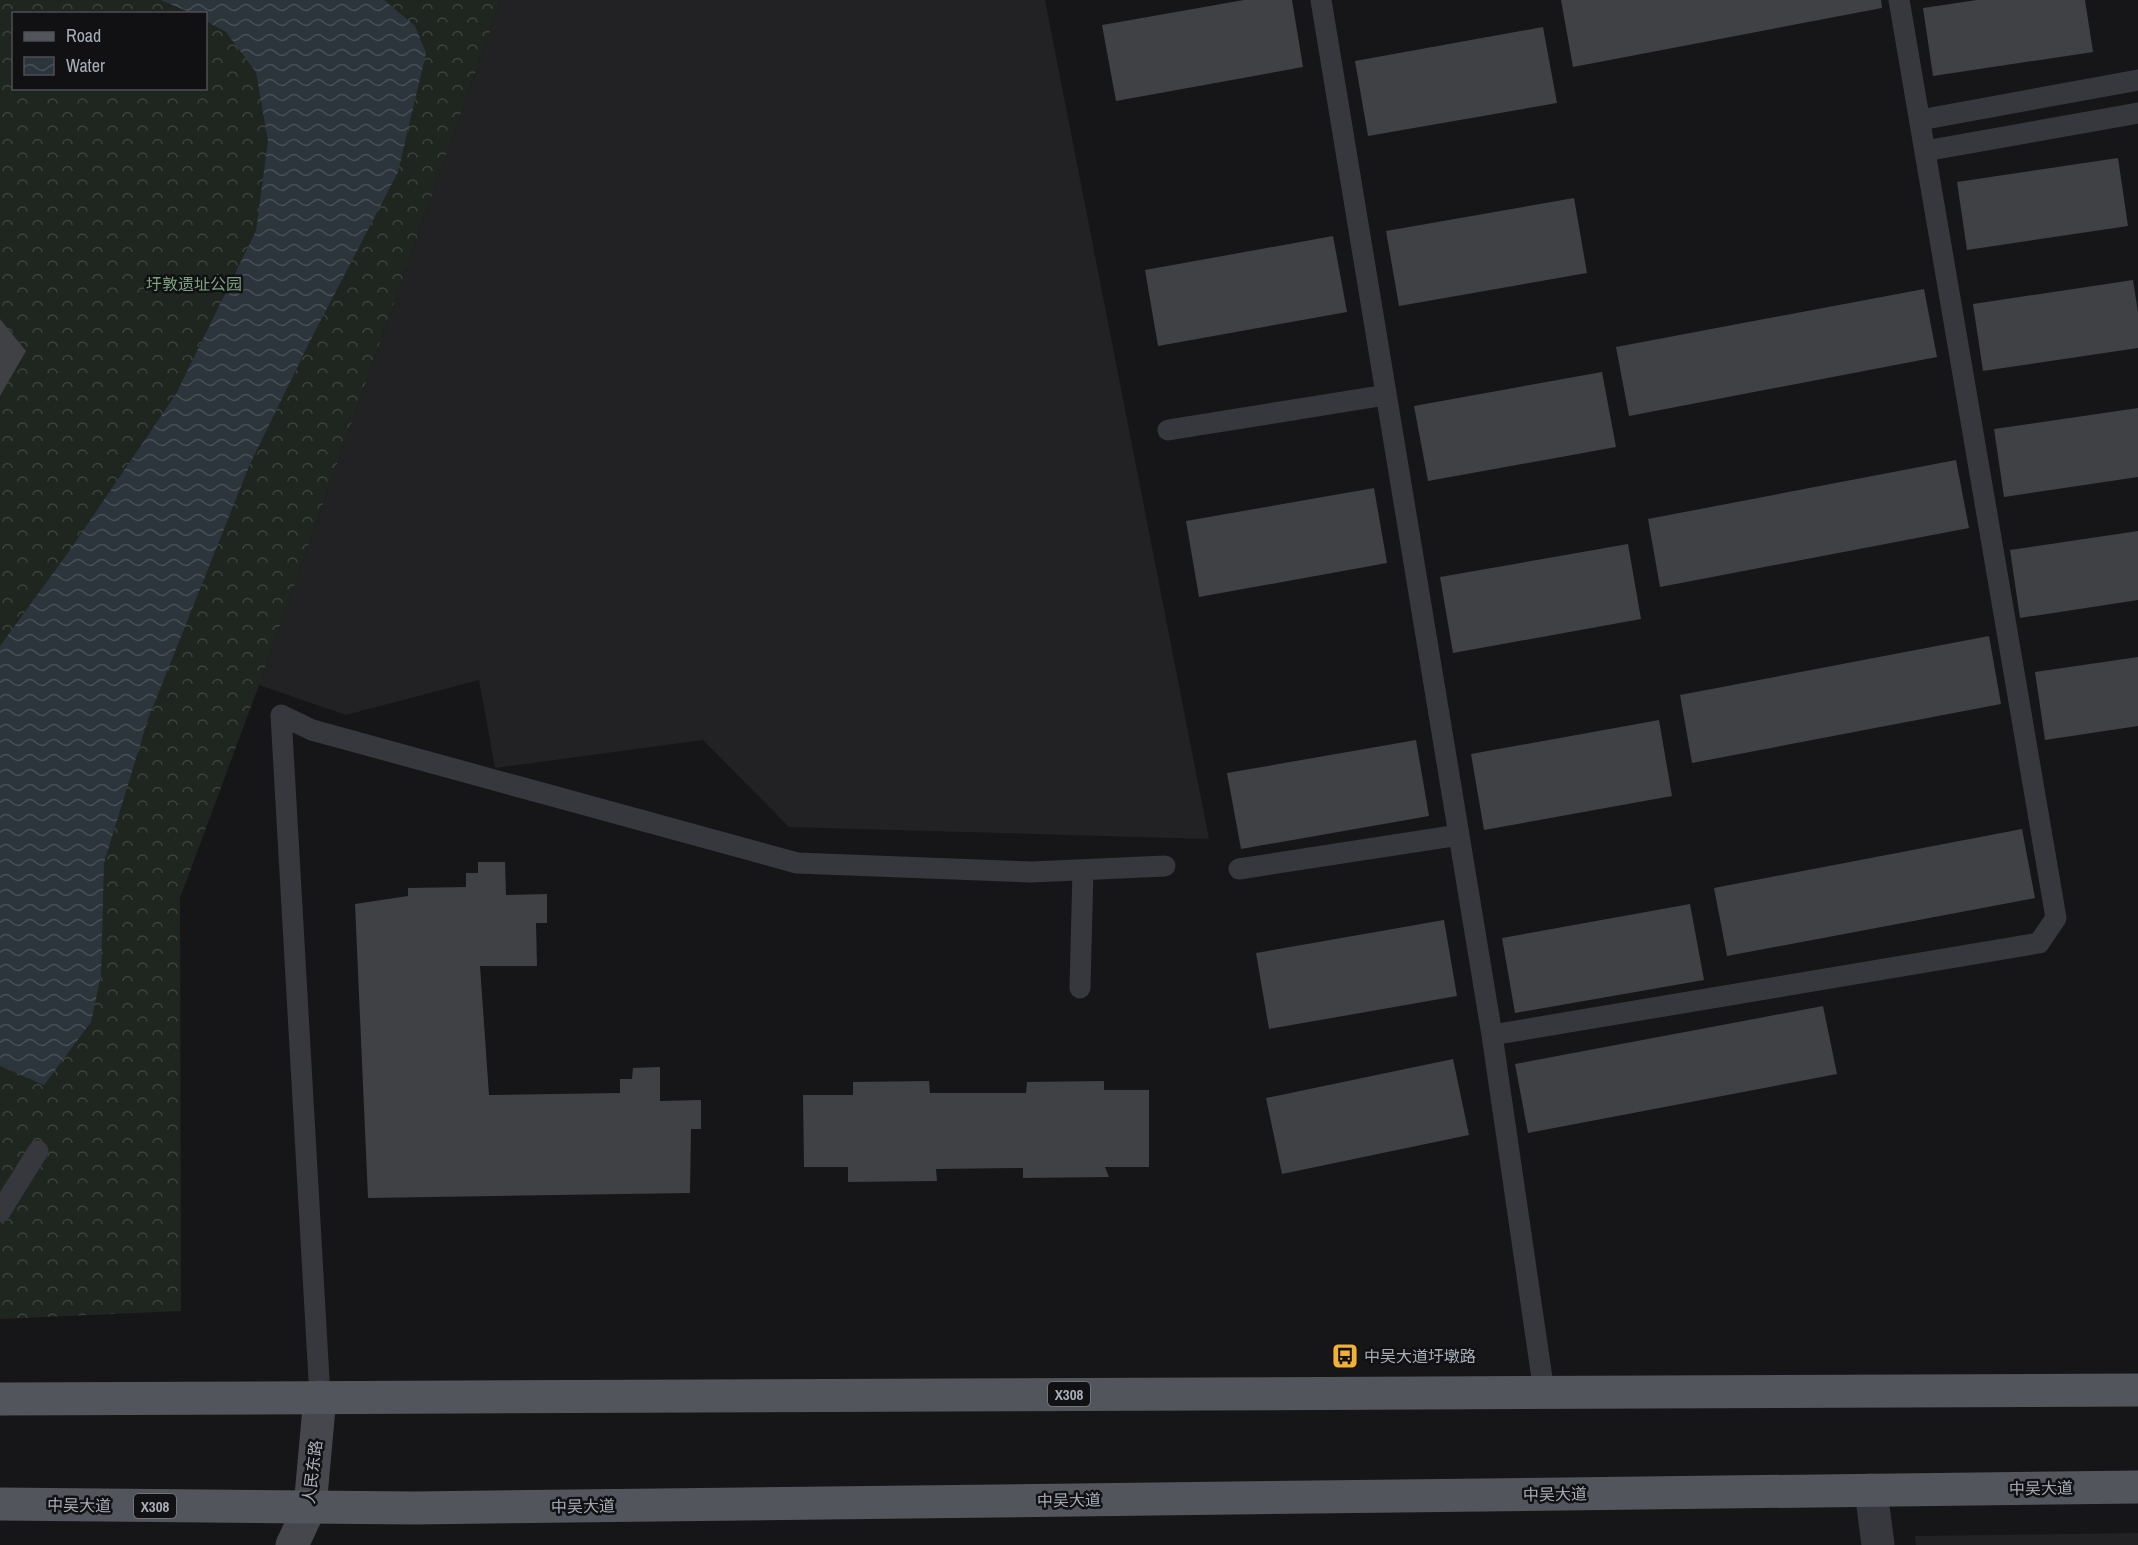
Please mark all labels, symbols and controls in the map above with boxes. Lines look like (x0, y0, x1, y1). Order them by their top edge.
legend (12, 12, 207, 90)
text: Road (66, 23, 101, 48)
text: Water (66, 53, 105, 78)
park label: 圩敦遗址公园 (146, 273, 242, 295)
bus stop icon: 中吴大道圩墩路 (1330, 1341, 1360, 1371)
place label: 中吴大道圩墩路 (1364, 1345, 1476, 1367)
road number: X308 (1048, 1382, 1090, 1406)
street label: 人民东路 (297, 1439, 327, 1505)
street label: 中吴大道 (2009, 1476, 2073, 1500)
street label: 中吴大道 (1523, 1482, 1587, 1506)
street label: 中吴大道 (1037, 1488, 1101, 1512)
street label: 中吴大道 (47, 1493, 111, 1517)
road number: X308 (134, 1494, 176, 1518)
street label: 中吴大道 (551, 1494, 615, 1518)

